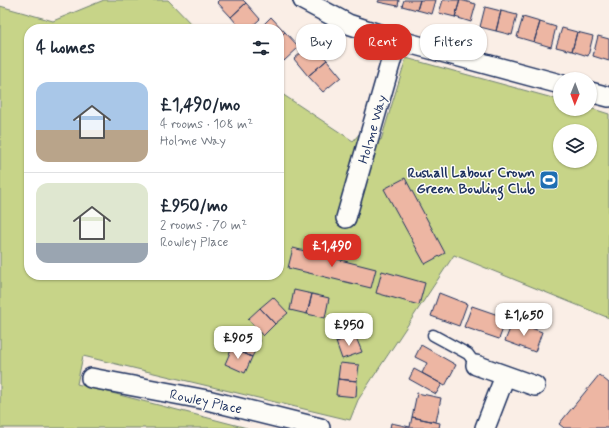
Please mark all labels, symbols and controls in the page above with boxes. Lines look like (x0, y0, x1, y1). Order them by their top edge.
chip: Buy (296, 24, 346, 60)
chip: Rent (354, 24, 412, 60)
chip: Filters (420, 24, 487, 60)
text: 4 homes (36, 37, 95, 59)
icon: filters (250, 37, 272, 59)
north arrow (553, 72, 597, 116)
map controls (553, 72, 597, 168)
street label: Holme Way (355, 93, 391, 166)
text: £1,490/mo (160, 94, 240, 116)
icon: home (68, 98, 116, 146)
text: 4 rooms · 108 m² (160, 116, 253, 133)
button: layers (553, 124, 597, 168)
text: Holme Way (160, 133, 226, 150)
place label: Rushall Labour Crown Green Bowling Club (407, 164, 535, 201)
sports icon: Rushall Labour Crown Green Bowling Club (538, 169, 560, 191)
text: £950/mo (160, 195, 228, 217)
icon: home (68, 199, 116, 247)
text: 2 rooms · 70 m² (160, 217, 247, 234)
text: Rowley Place (160, 234, 228, 251)
pin: £1,490 (299, 234, 365, 268)
text: £1,490 (312, 238, 352, 255)
pin: £1,650 (491, 303, 557, 337)
text: £1,650 (504, 307, 544, 324)
pin: £950 (325, 313, 373, 347)
text: £950 (334, 317, 364, 334)
pin: £905 (214, 326, 262, 360)
text: £905 (223, 330, 253, 347)
street label: Rowley Place (168, 386, 244, 418)

